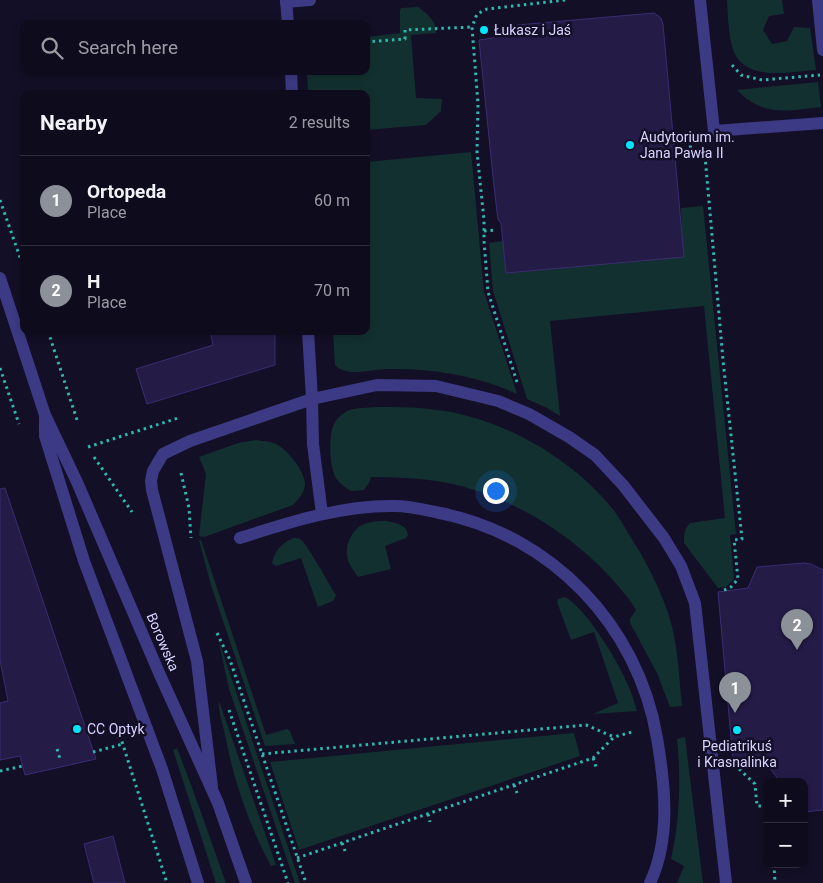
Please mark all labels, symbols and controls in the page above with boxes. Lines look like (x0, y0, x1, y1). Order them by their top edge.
search box (20, 20, 370, 75)
place label: Łukasz i Jaś (494, 22, 571, 38)
marker: Łukasz i Jaś (478, 24, 490, 36)
icon: search (38, 34, 66, 62)
text: Search here (78, 36, 178, 59)
text: Nearby (40, 111, 107, 135)
text: 2 results (289, 113, 350, 132)
place label: Audytorium im. Jana Pawła II (640, 129, 735, 161)
marker: Audytorium im. Jana Pawła II (624, 139, 636, 151)
text: Ortopeda (87, 180, 166, 203)
text: 1 (51, 191, 61, 210)
text: 60 m (314, 191, 350, 210)
text: Place (87, 203, 127, 222)
text: H (87, 270, 100, 293)
text: 2 (51, 281, 61, 300)
text: 70 m (314, 281, 350, 300)
text: Place (87, 293, 127, 312)
your location (483, 478, 509, 504)
pin: 2 (781, 609, 813, 650)
street label: Borowska (144, 610, 182, 674)
pin: 1 (719, 672, 751, 713)
place label: CC Optyk (87, 721, 145, 737)
marker: CC Optyk (71, 723, 83, 735)
marker: Pediatrikuś i Krasnalinka (731, 724, 743, 736)
place label: Pediatrikuś i Krasnalinka (697, 738, 777, 770)
map controls (763, 778, 808, 868)
button: + (763, 778, 808, 823)
button: − (763, 823, 808, 868)

